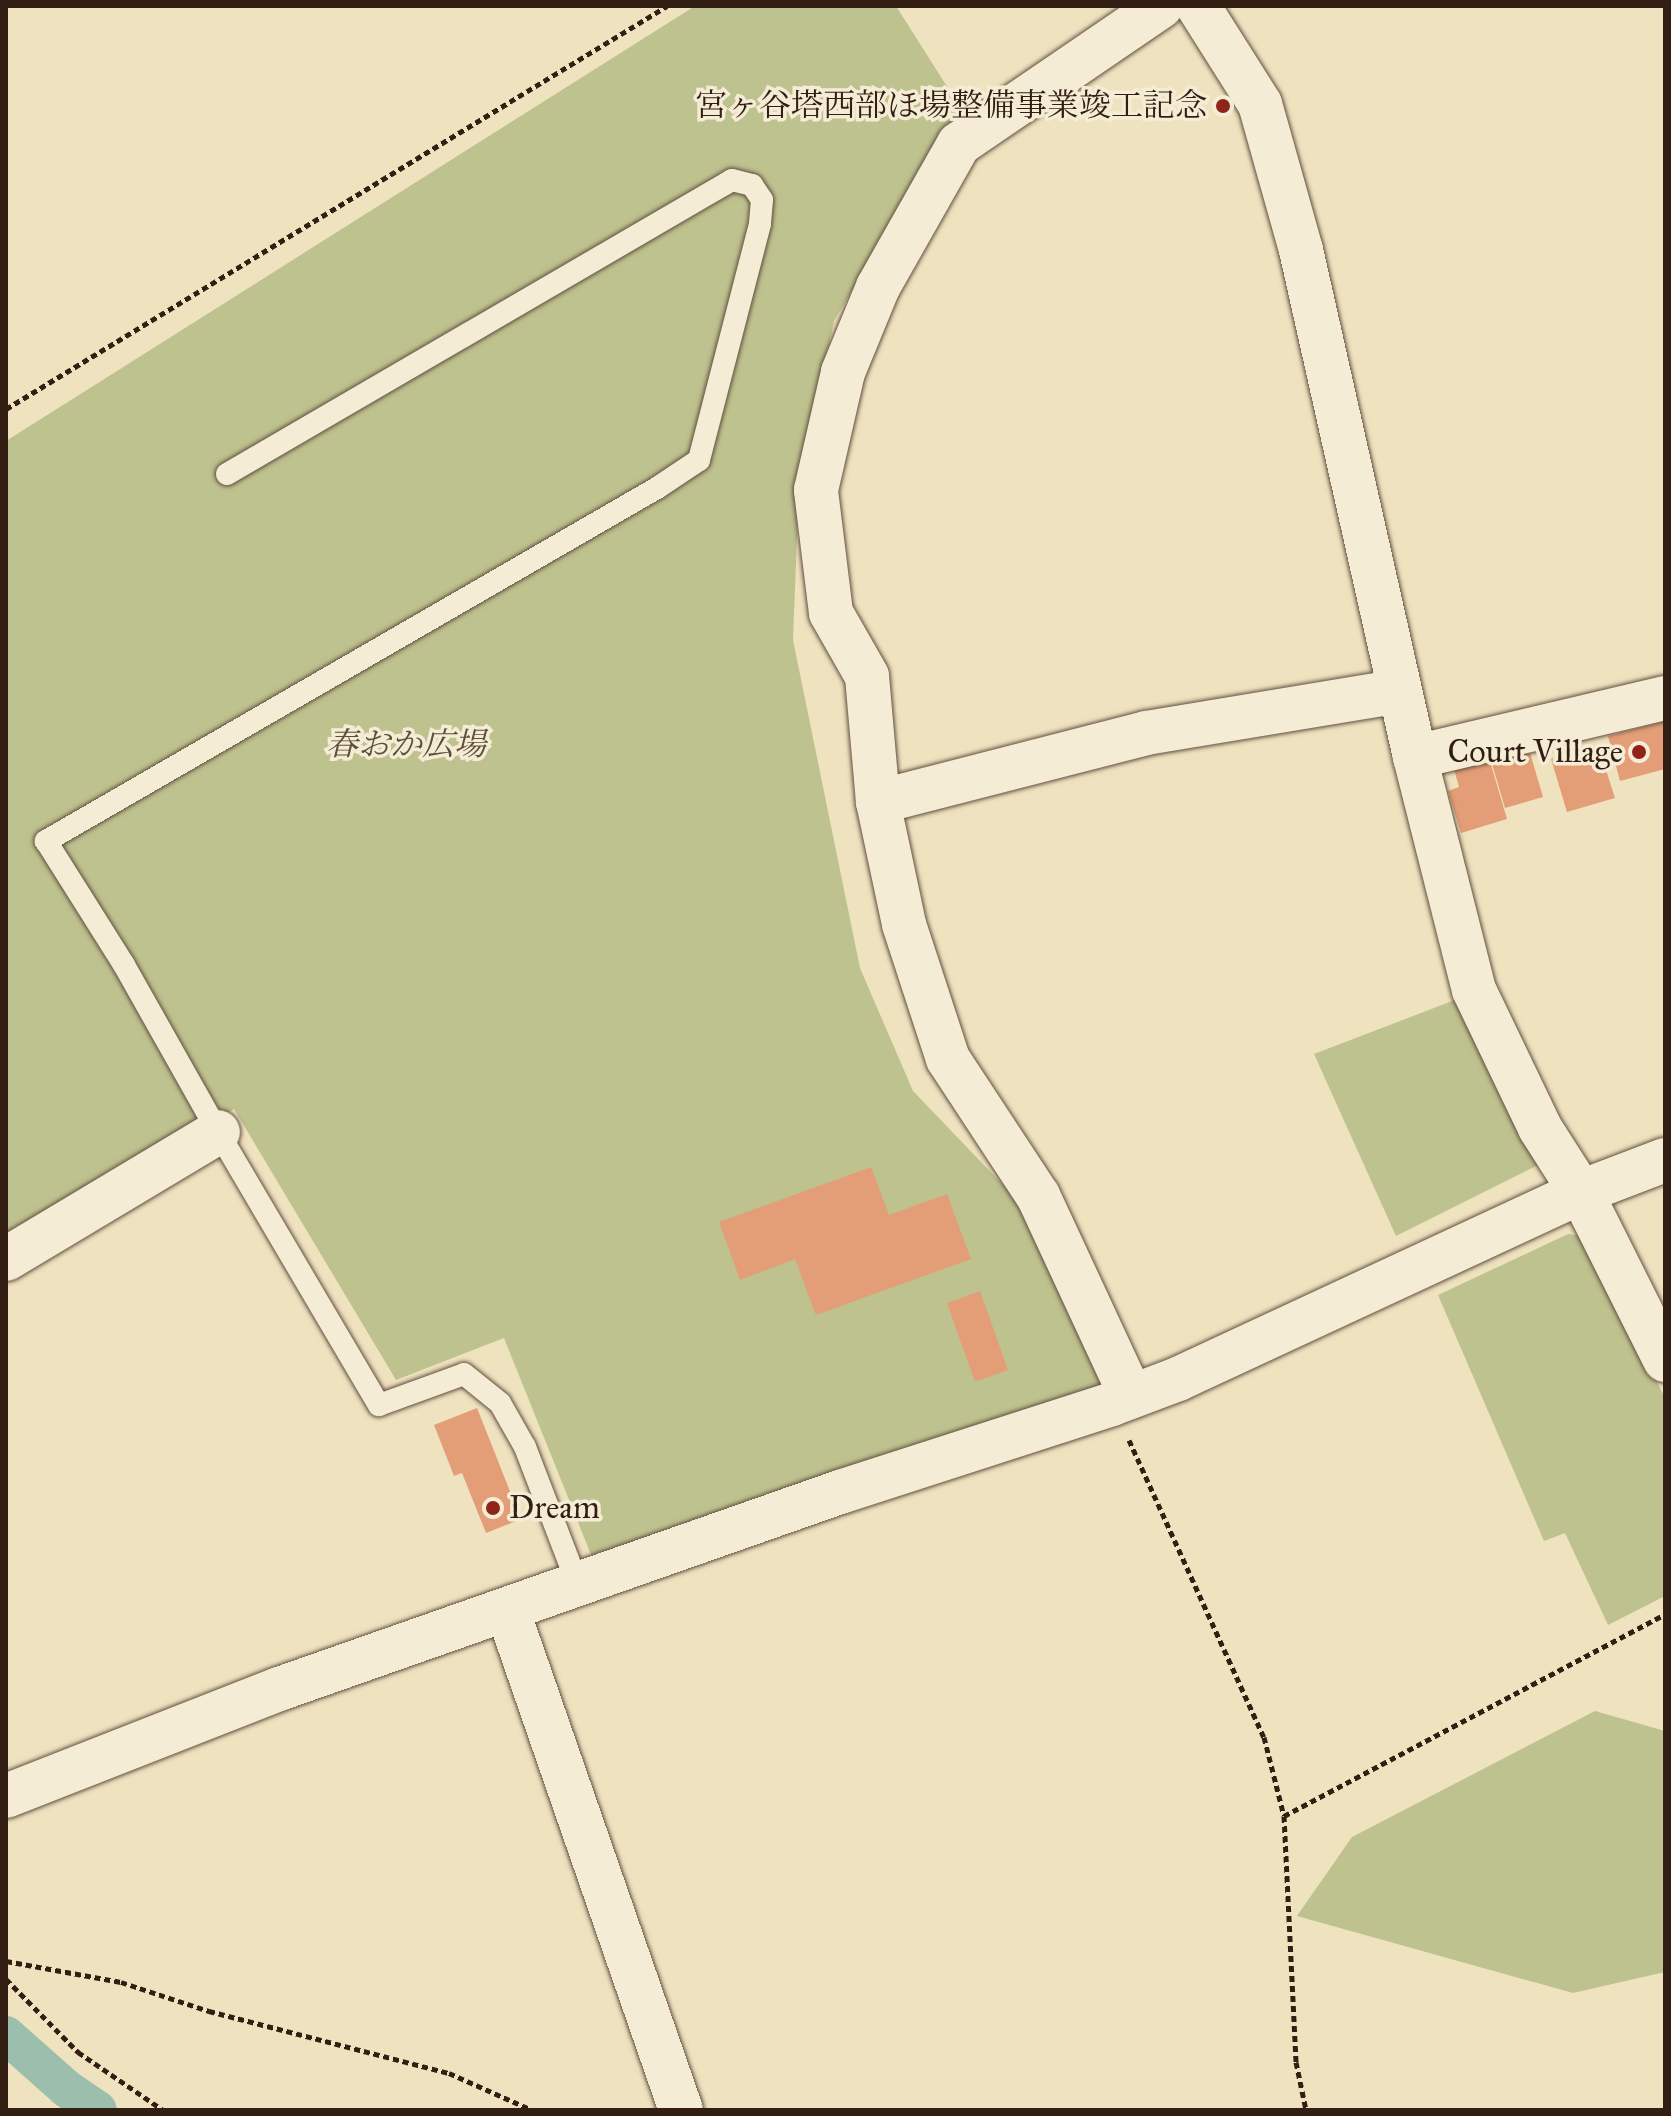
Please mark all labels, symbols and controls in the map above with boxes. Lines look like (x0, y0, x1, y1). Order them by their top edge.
place label: 宮ヶ谷塔西部ほ場整備事業竣工記念 (695, 87, 1207, 125)
marker: 宮ヶ谷塔西部ほ場整備事業竣工記念 (1214, 97, 1232, 115)
park label: 春おか広場 (326, 726, 486, 764)
place label: Court Village (1447, 733, 1623, 771)
marker: Court Village (1630, 743, 1648, 761)
place label: Dream (509, 1489, 600, 1527)
marker: Dream (484, 1499, 502, 1517)

